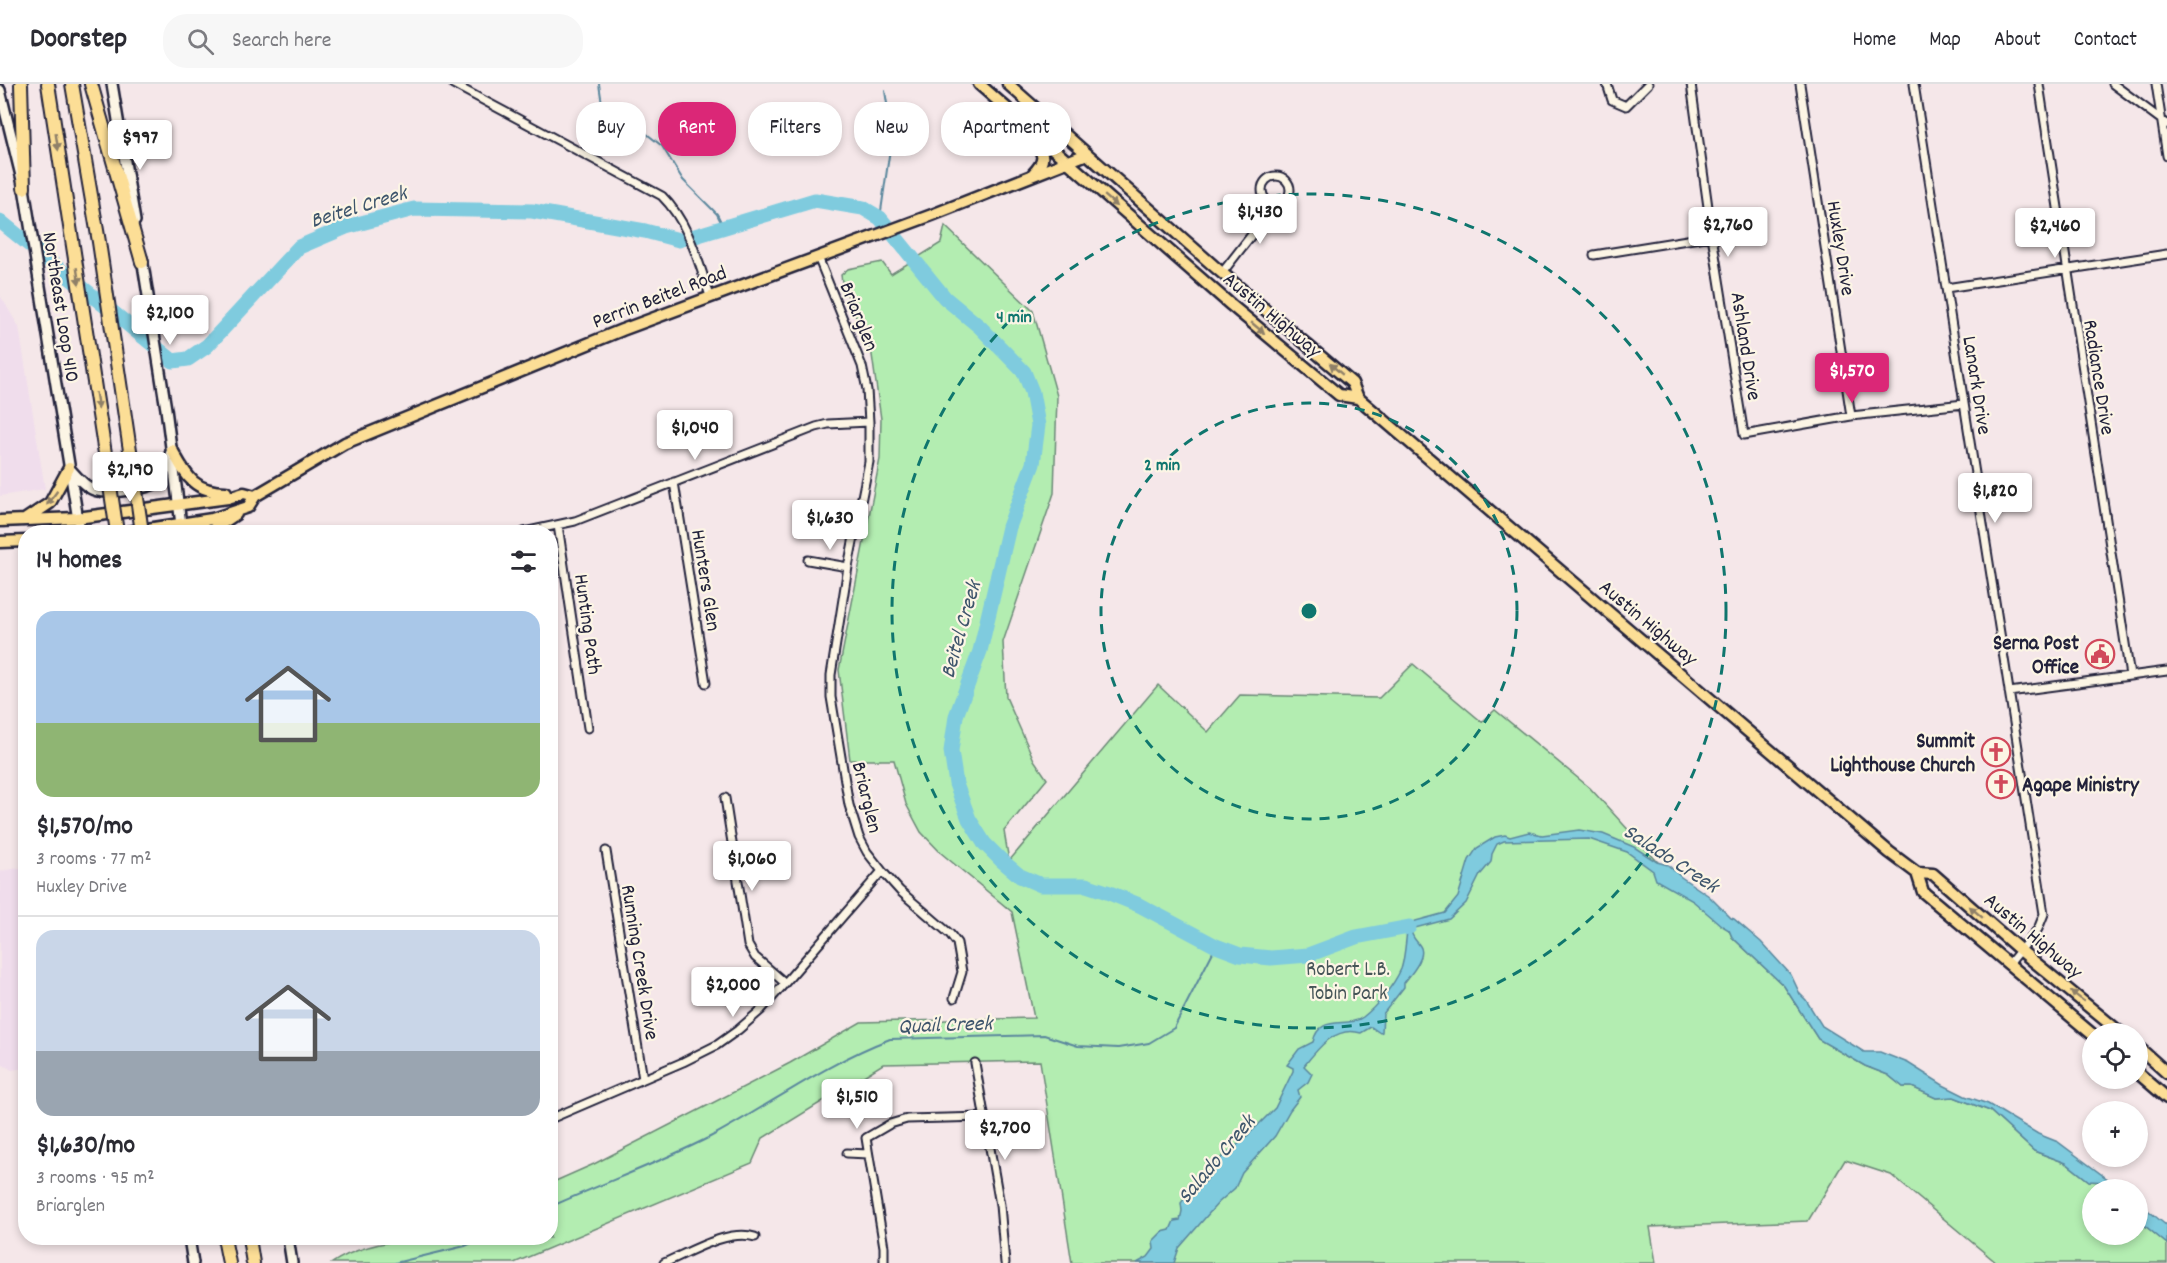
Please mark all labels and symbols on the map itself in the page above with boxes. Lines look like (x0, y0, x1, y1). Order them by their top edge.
pin: $997 (104, 120, 176, 171)
one-way arrow (53, 132, 62, 151)
water label: Beitel Creek (307, 178, 413, 238)
one-way arrow (1103, 194, 1118, 207)
pin: $1,430 (1211, 194, 1309, 245)
street label: Huxley Drive (1817, 199, 1861, 298)
pin: $2,760 (1679, 207, 1777, 258)
pin: $2,460 (2006, 208, 2104, 259)
street label: Northeast Loop 410 (32, 230, 86, 385)
street label: Perrin Beitel Road (589, 259, 732, 338)
one-way arrow (73, 266, 82, 285)
street label: Austin Highway (1215, 266, 1327, 367)
street label: Briarglen (830, 278, 885, 356)
street label: Ashland Drive (1721, 290, 1767, 403)
pin: $2,100 (121, 295, 219, 346)
text: 4 min (996, 306, 1032, 331)
street label: Radiance Drive (2073, 318, 2121, 437)
one-way arrow (1251, 321, 1266, 334)
street label: Lanark Drive (1952, 334, 1998, 437)
pin: $1,570 (1803, 353, 1901, 404)
one-way arrow (1328, 363, 1344, 376)
one-way arrow (92, 391, 101, 410)
pin: $1,040 (646, 410, 744, 461)
pin: $2,190 (81, 452, 179, 503)
text: 2 min (1144, 454, 1180, 479)
pin: $1,820 (1946, 473, 2044, 524)
one-way arrow (46, 491, 58, 506)
pin: $1,630 (781, 500, 879, 551)
street label: Hunters Glen (681, 528, 727, 633)
street label: Hunting Path (564, 572, 608, 677)
street label: Austin Highway (1591, 574, 1703, 675)
water label: Beitel Creek (934, 576, 992, 682)
centre of rings (1299, 601, 1319, 621)
place label: Serna Post Office (1993, 630, 2079, 684)
public building icon: Serna Post Office (2084, 638, 2116, 670)
place label: Summit Lighthouse Church (1830, 728, 1975, 782)
church icon: Summit Lighthouse Church (1980, 736, 2012, 768)
street label: Briarglen (842, 759, 888, 836)
church icon: Agape Ministry (1985, 768, 2017, 800)
place label: Agape Ministry (2022, 772, 2140, 802)
water label: Salado Creek (1616, 817, 1726, 903)
pin: $1,060 (703, 841, 801, 892)
street label: Running Creek Drive (611, 883, 665, 1042)
street label: Austin Highway (1976, 887, 2088, 988)
one-way arrow (1969, 905, 1984, 919)
park label: Robert L.B. Tobin Park (1306, 956, 1390, 1010)
pin: $2,000 (684, 967, 782, 1018)
one-way arrow (2069, 990, 2085, 1003)
water label: Quail Creek (897, 1009, 995, 1044)
pin: $1,510 (808, 1079, 906, 1130)
water label: Salado Creek (1171, 1107, 1266, 1212)
pin: $2,700 (956, 1110, 1054, 1161)

